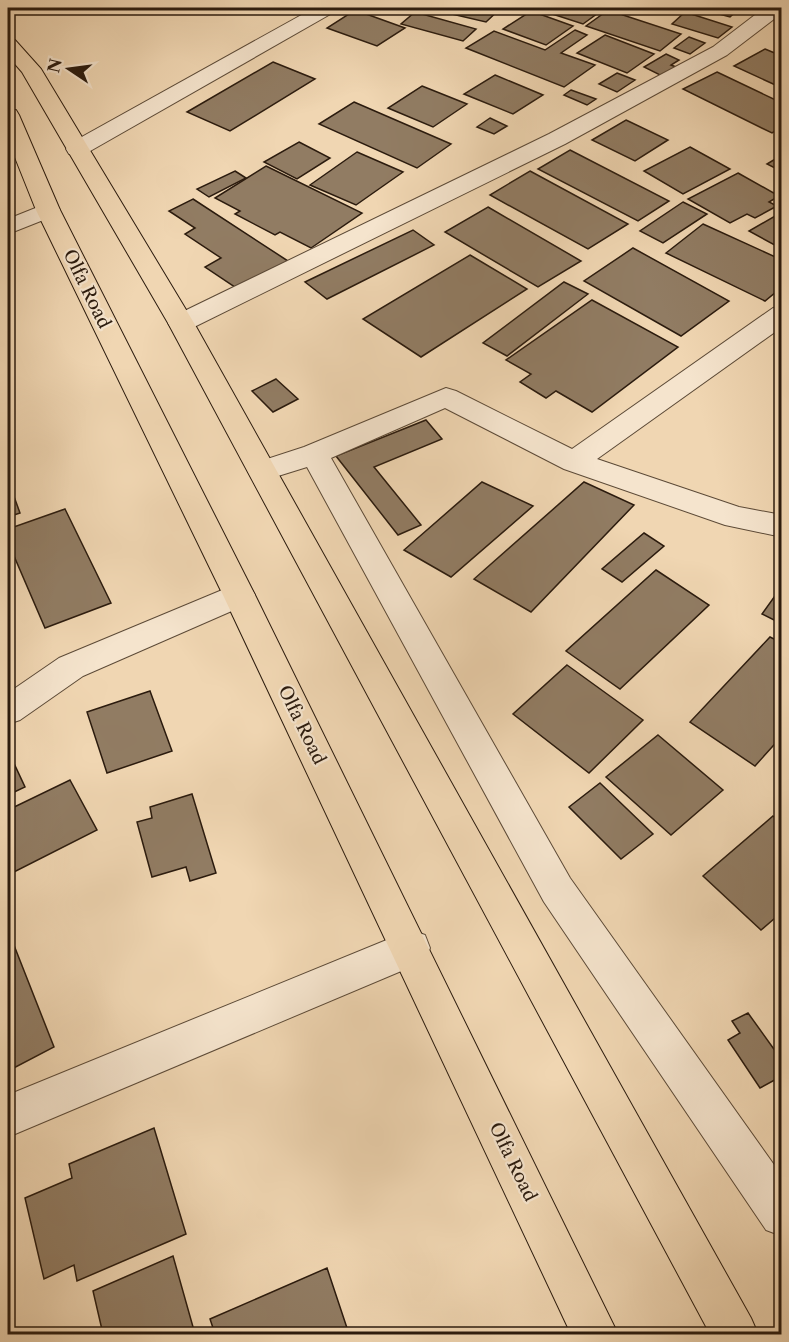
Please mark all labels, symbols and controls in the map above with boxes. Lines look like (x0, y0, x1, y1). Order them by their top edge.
north arrow (39, 39, 99, 99)
text: N (43, 57, 66, 75)
street label: Olfa Road (58, 246, 116, 332)
street label: Olfa Road (273, 682, 331, 768)
street label: Olfa Road (484, 1119, 542, 1205)

